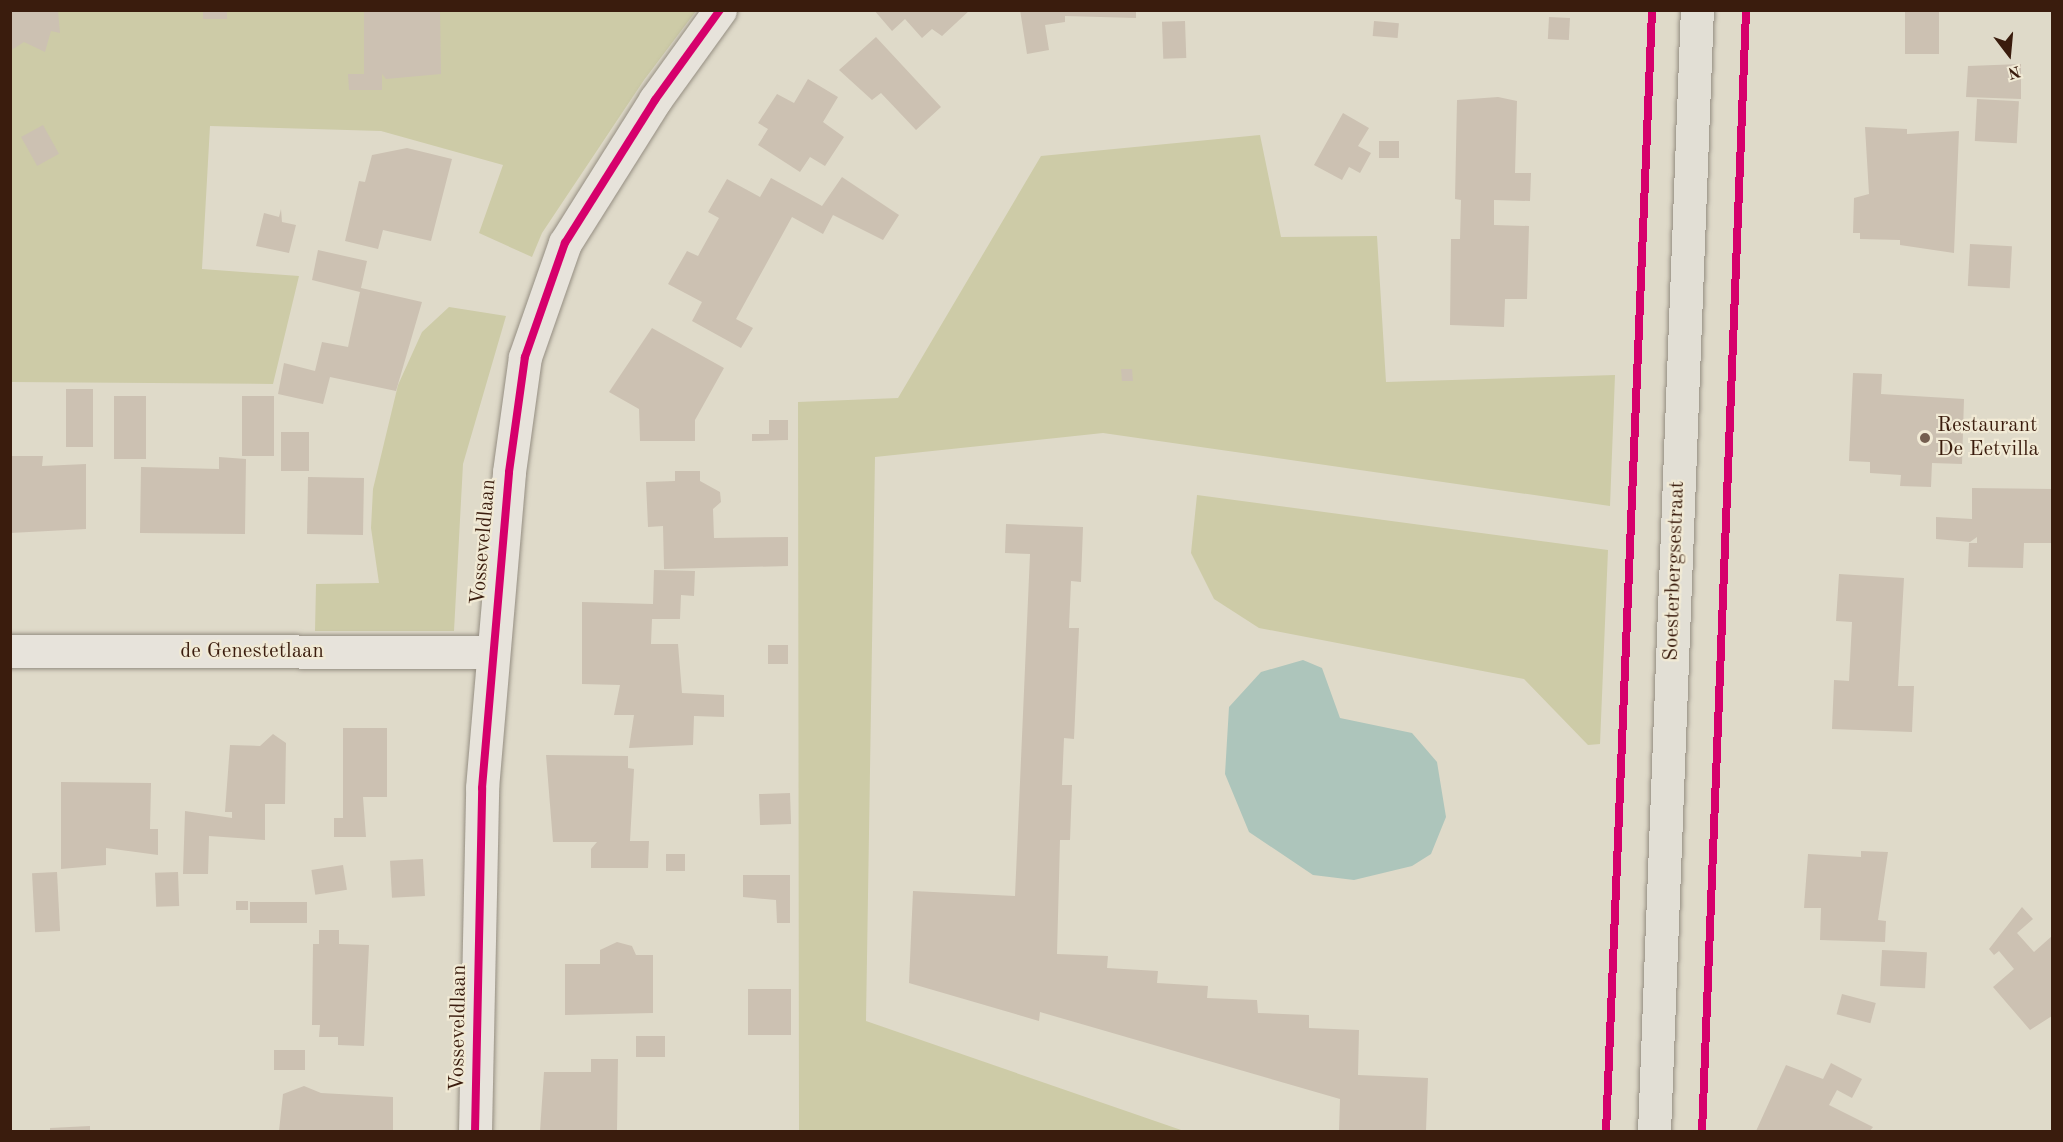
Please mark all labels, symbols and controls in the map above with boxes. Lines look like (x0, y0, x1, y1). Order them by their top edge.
north arrow (1979, 24, 2039, 84)
text: N (2006, 62, 2022, 81)
place label: Restaurant De Eetvilla (1937, 413, 2039, 463)
marker: Restaurant De Eetvilla (1918, 431, 1932, 445)
street label: Vosseveldlaan (466, 478, 502, 606)
street label: Soesterbergsestraat (1659, 481, 1691, 661)
street label: de Genestetlaan (180, 639, 324, 665)
street label: Vosseveldlaan (445, 964, 473, 1092)

